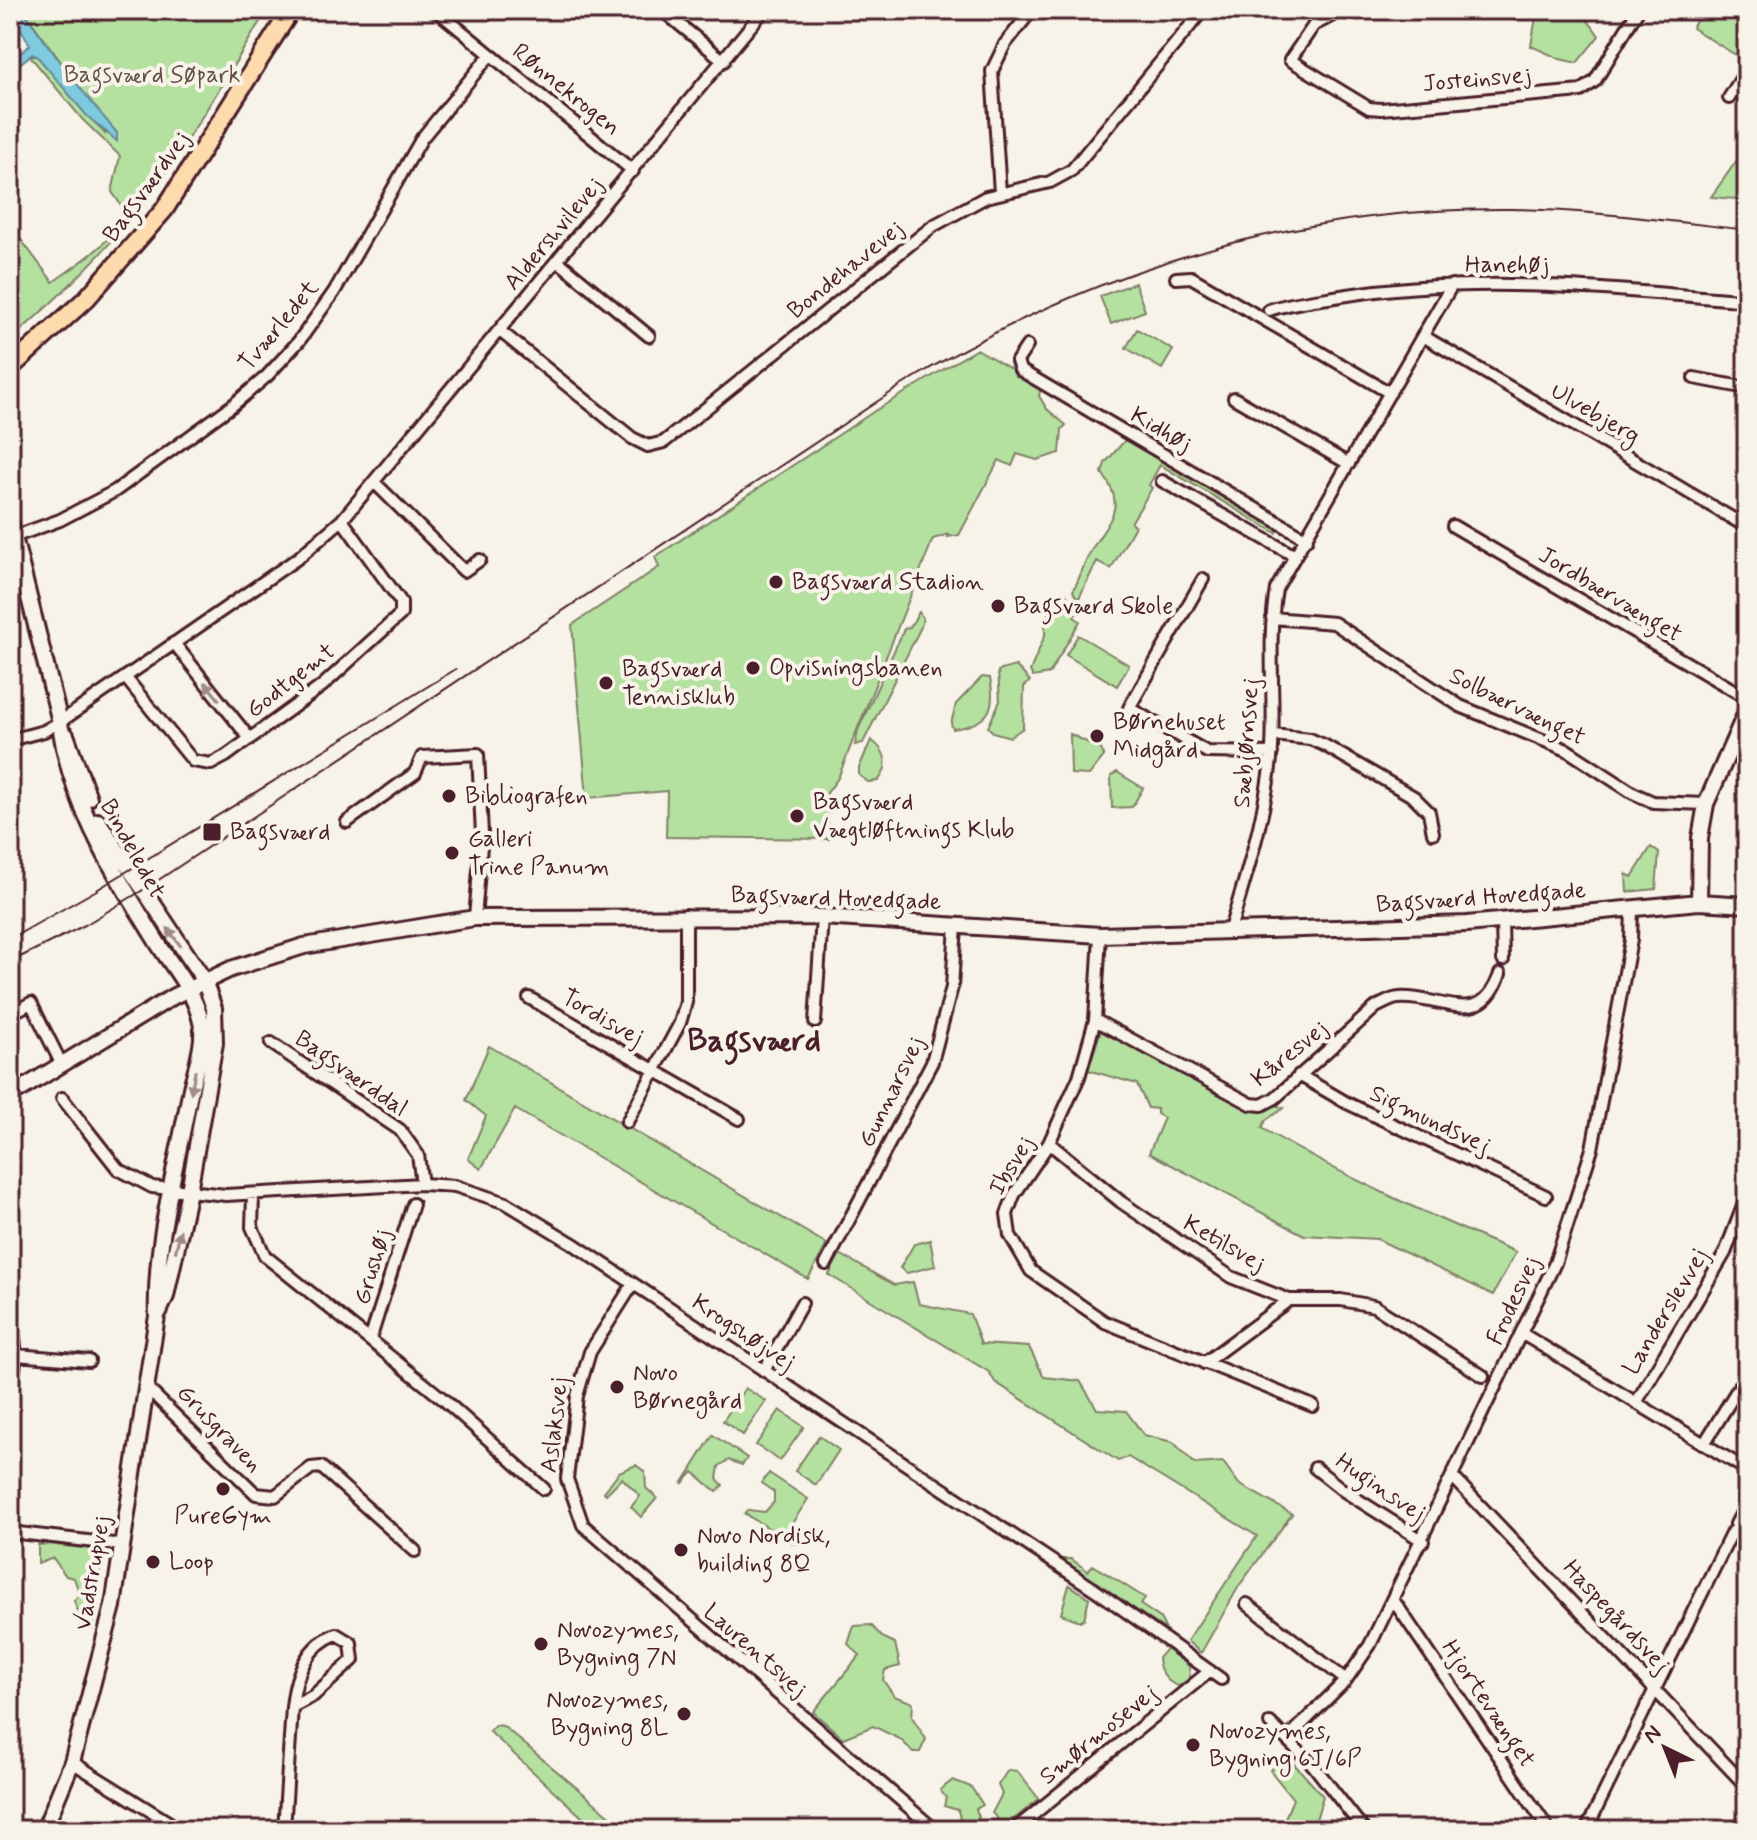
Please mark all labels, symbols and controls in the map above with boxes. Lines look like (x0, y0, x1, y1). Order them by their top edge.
street label: Rønnekrogen (505, 37, 627, 143)
park label: Bagsværd Søpark (64, 60, 240, 94)
street label: Josteinsvej (1421, 60, 1533, 100)
street label: Bagsværdvej (96, 125, 200, 251)
street label: Aldershvilevej (497, 171, 611, 297)
street label: Bondehavevej (781, 214, 911, 326)
street label: Hanehøj (1465, 250, 1549, 281)
street label: Tværledet (232, 274, 326, 378)
street label: Ulvebjerg (1544, 376, 1645, 454)
street label: Kidhøj (1125, 400, 1197, 460)
street label: Jordbærvænget (1531, 540, 1688, 653)
place label: Bagsværd Stadion (792, 567, 984, 601)
marker: Bagsværd Stadion (767, 573, 785, 591)
place label: Bagsværd Skole (1014, 591, 1173, 625)
marker: Bagsværd Skole (989, 597, 1007, 615)
street label: Godtgemt (240, 636, 342, 726)
place label: Opvisningsbanen (769, 653, 942, 686)
place label: Bagsværd Tennisklub (622, 654, 735, 713)
marker: Opvisningsbanen (744, 659, 762, 677)
street label: Solbærvænget (1442, 661, 1590, 756)
marker: Bagsværd Tennisklub (597, 674, 615, 692)
street label: Sæbjørnsvej (1227, 677, 1267, 809)
one-way arrow (204, 681, 221, 701)
place label: Børnehuset Midgård (1113, 707, 1226, 768)
marker: Børnehuset Midgård (1088, 727, 1106, 745)
place label: Bibliografen (465, 781, 588, 812)
marker: Bibliografen (440, 787, 458, 805)
place label: Bagsværd Vægtløftnings Klub (813, 787, 1015, 849)
street label: Bindeledet (92, 794, 172, 904)
marker: Bagsværd Vægtløftnings Klub (788, 807, 806, 825)
place label: Bagsværd (230, 817, 330, 851)
marker: Bagsværd (201, 821, 223, 843)
place label: Galleri Trine Panum (468, 824, 609, 883)
marker: Galleri Trine Panum (443, 844, 461, 862)
street label: Bagsværd Hovedgade (1375, 875, 1587, 924)
street label: Bagsværd Hovedgade (730, 880, 942, 921)
one-way arrow (166, 926, 182, 948)
street label: Tordisvej (555, 982, 649, 1054)
street label: Kåresvej (1245, 1014, 1335, 1094)
district label: Bagsværd (687, 1020, 821, 1066)
street label: Bagsværddal (287, 1024, 414, 1127)
street label: Gunnarsvej (852, 1031, 932, 1153)
one-way arrow (186, 1069, 198, 1094)
street label: Sigmundsvej (1363, 1078, 1496, 1164)
street label: Ibsvej (982, 1131, 1042, 1201)
street label: Ketilsvej (1177, 1208, 1271, 1280)
street label: Grushøj (347, 1225, 399, 1309)
one-way arrow (172, 1228, 185, 1253)
street label: Landerslevvej (1616, 1243, 1716, 1381)
street label: Frodesvej (1480, 1252, 1548, 1350)
street label: Krogshøjvej (686, 1287, 800, 1379)
place label: Novo Børnegård (633, 1358, 742, 1419)
street label: Aslaksvej (534, 1375, 576, 1475)
street label: Grusgraven (169, 1378, 269, 1480)
marker: Novo Børnegård (608, 1378, 626, 1396)
street label: Huginsvej (1327, 1447, 1431, 1532)
marker: PureGym (214, 1480, 232, 1498)
place label: PureGym (174, 1501, 272, 1532)
street label: Vadstrupvej (68, 1513, 118, 1633)
place label: Novo Nordisk, building 8Q (697, 1521, 830, 1583)
marker: Novo Nordisk, building 8Q (672, 1541, 690, 1559)
place label: Loop (169, 1547, 214, 1578)
marker: Loop (144, 1553, 162, 1571)
street label: Haspegårdsvej (1555, 1553, 1677, 1681)
street label: Laurentsvej (696, 1597, 814, 1705)
place label: Novozymes, Bygning 7N (557, 1615, 679, 1676)
street label: Hjortevænget (1431, 1634, 1542, 1776)
marker: Novozymes, Bygning 7N (532, 1635, 550, 1653)
street label: Smørmosevej (1033, 1678, 1165, 1792)
place label: Novozymes, Bygning 8L (546, 1685, 668, 1746)
marker: Novozymes, Bygning 8L (675, 1705, 693, 1723)
north arrow (1625, 1708, 1705, 1788)
place label: Novozymes, Bygning 6J/6P (1209, 1716, 1362, 1777)
text: N (1638, 1720, 1668, 1750)
marker: Novozymes, Bygning 6J/6P (1184, 1736, 1202, 1754)

